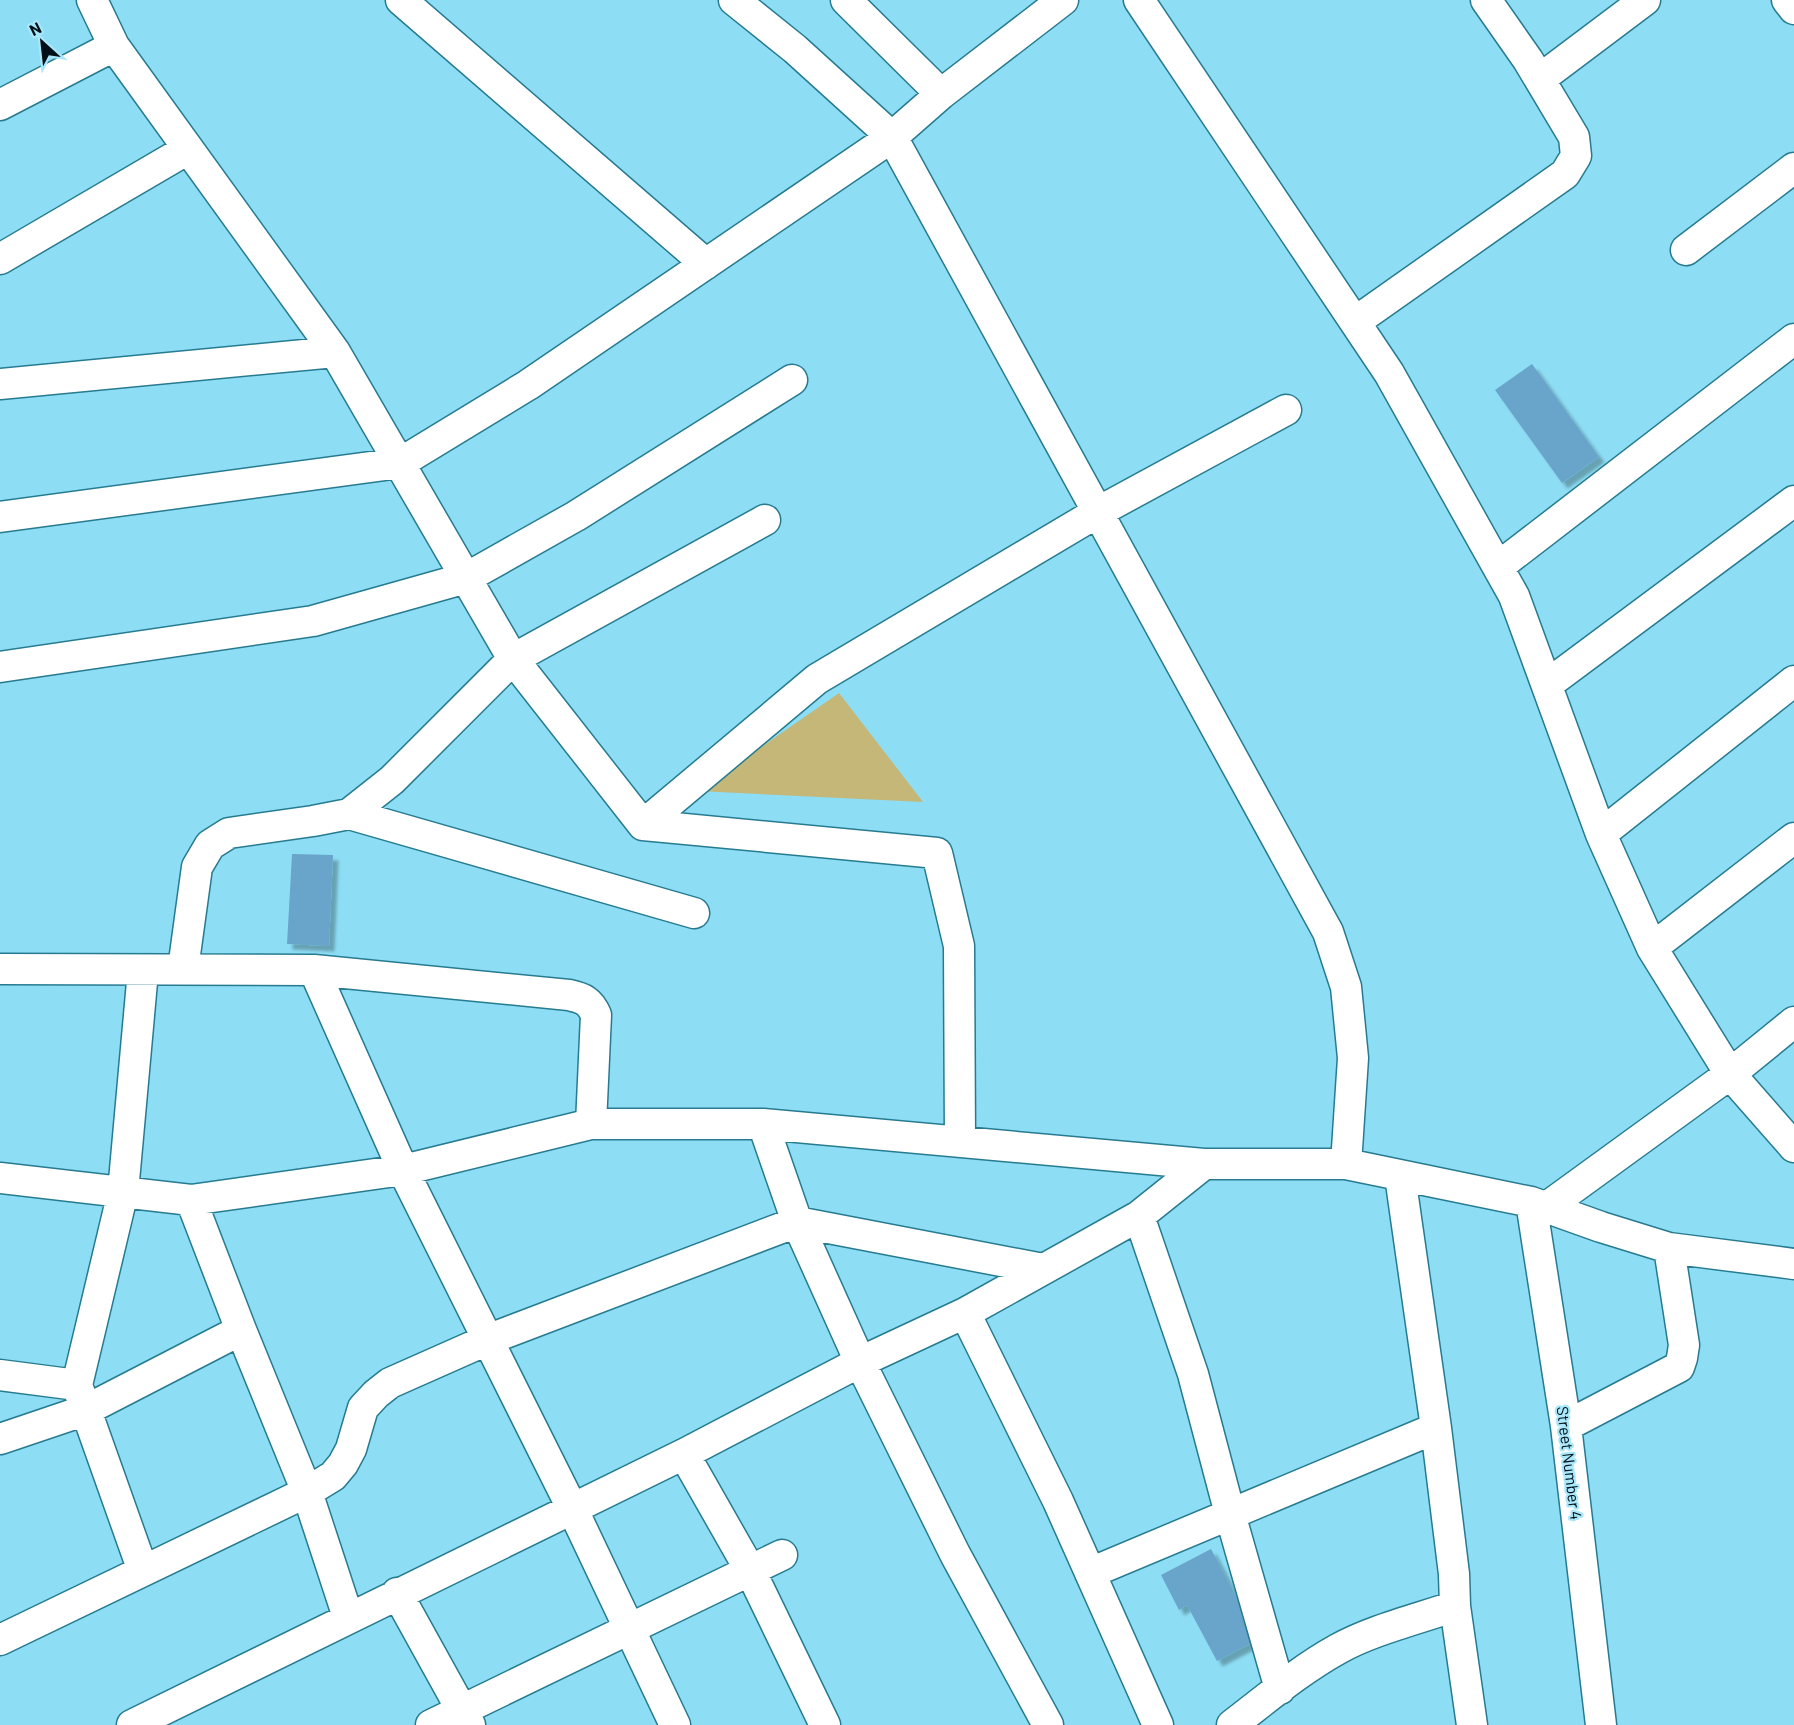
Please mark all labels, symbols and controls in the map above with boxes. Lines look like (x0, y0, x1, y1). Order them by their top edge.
north arrow (12, 12, 72, 72)
text: N (26, 17, 44, 39)
street label: Street Number 4 (1554, 1405, 1586, 1521)

